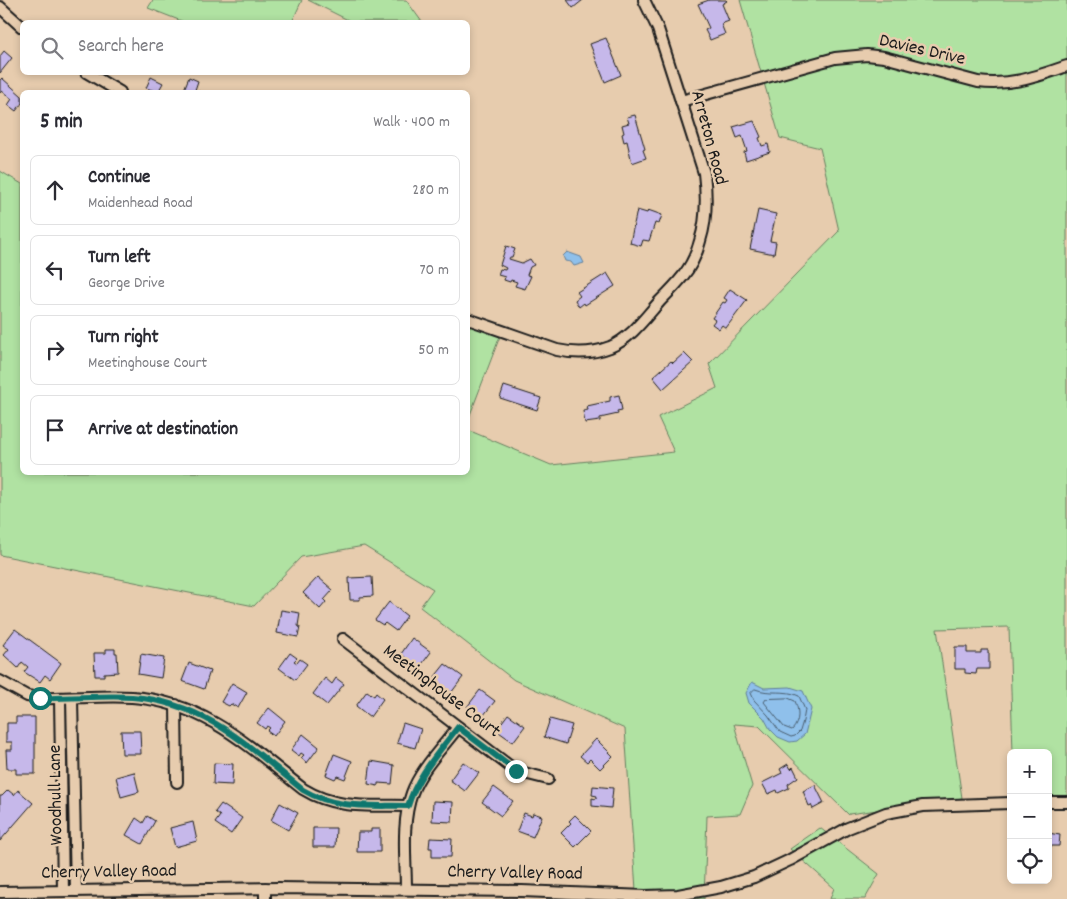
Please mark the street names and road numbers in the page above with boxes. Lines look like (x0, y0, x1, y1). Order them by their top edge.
street label: Davies Drive (876, 28, 968, 74)
street label: Arreton Road (682, 88, 734, 188)
street label: Meetinghouse Court (376, 639, 506, 745)
street label: Woodhull Lane (43, 744, 71, 846)
street label: Cherry Valley Road (41, 858, 177, 888)
street label: Cherry Valley Road (447, 859, 583, 889)

